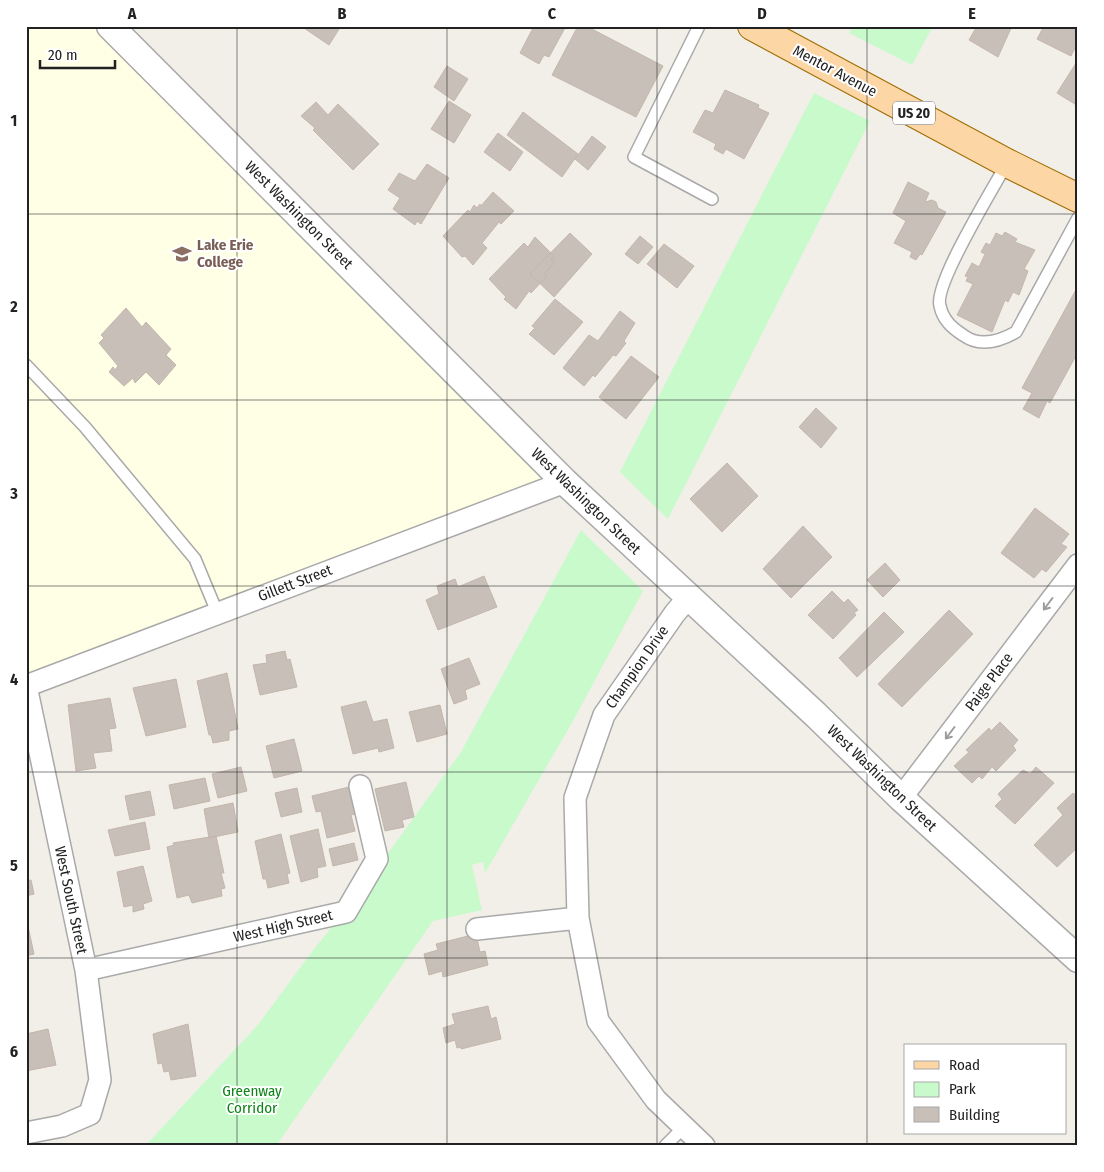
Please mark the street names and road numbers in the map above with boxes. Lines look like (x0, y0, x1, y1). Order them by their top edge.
street label: Mentor Avenue (790, 41, 880, 101)
road number: US 20 (893, 102, 935, 125)
street label: West Washington Street (241, 157, 357, 273)
street label: West Washington Street (527, 444, 645, 558)
street label: Gillett Street (255, 561, 335, 605)
street label: Champion Drive (602, 622, 672, 712)
street label: Paige Place (961, 649, 1017, 715)
street label: West Washington Street (823, 721, 941, 835)
street label: West South Street (51, 844, 91, 956)
street label: West High Street (231, 906, 335, 946)

